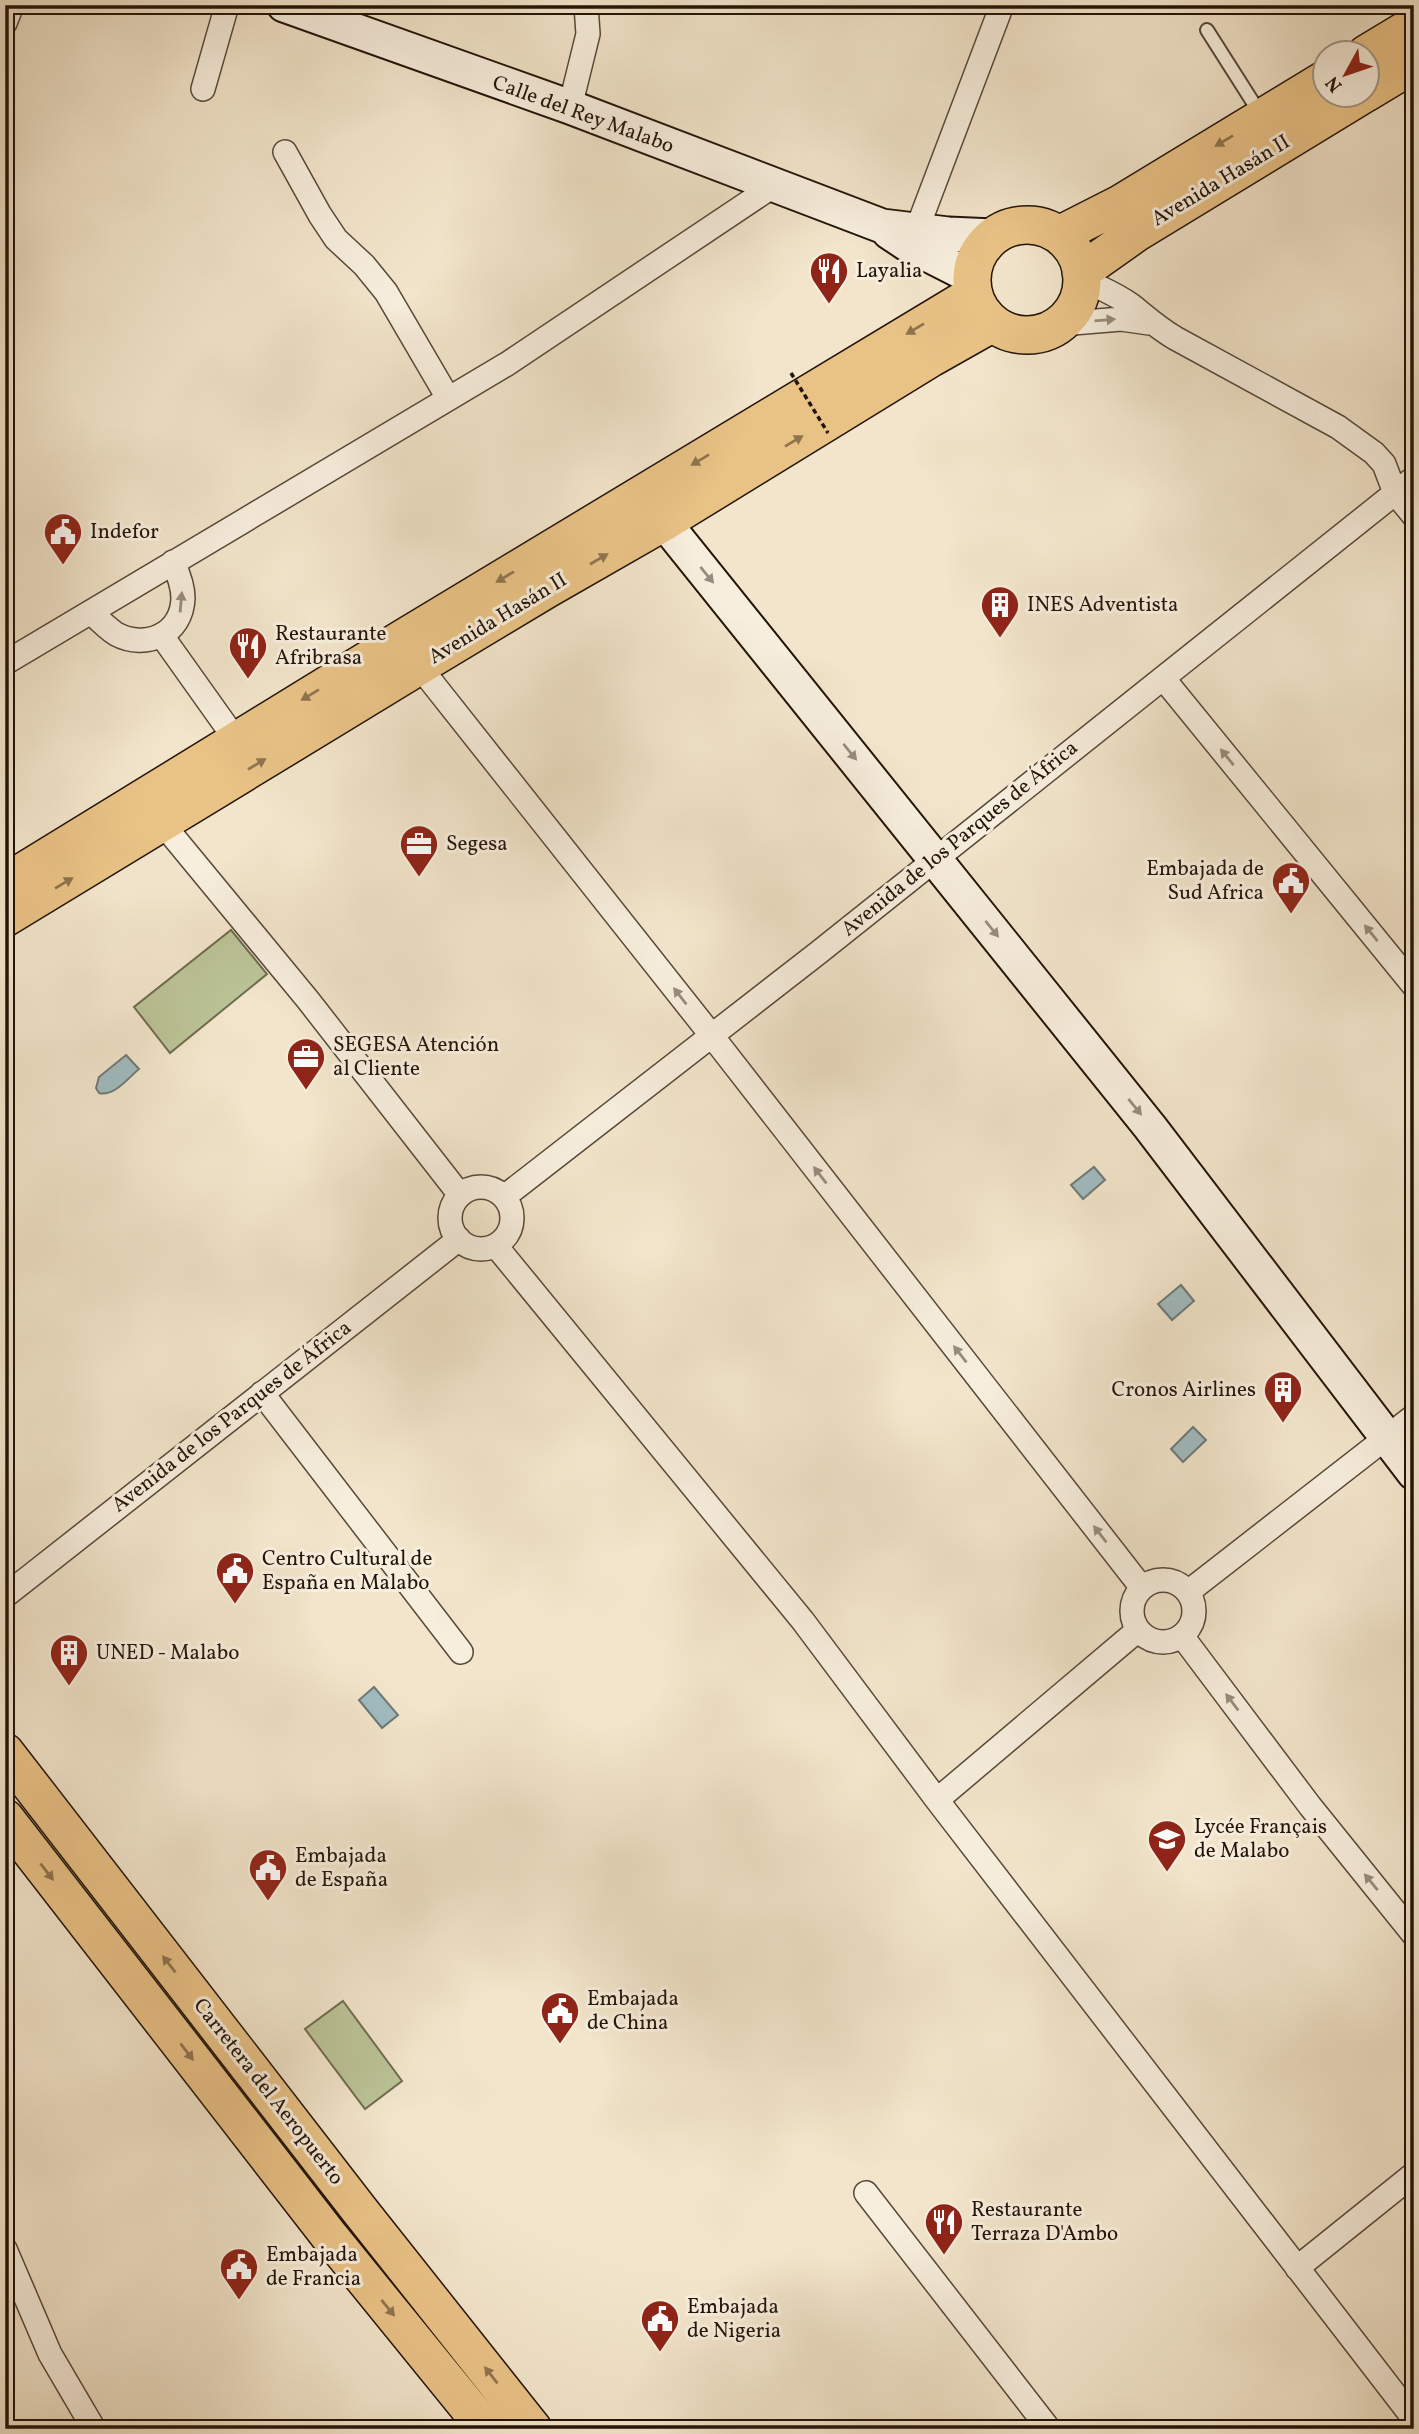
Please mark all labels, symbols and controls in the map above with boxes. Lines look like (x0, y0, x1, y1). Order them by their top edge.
north arrow (1310, 38, 1380, 108)
street label: Calle del Rey Malabo (488, 69, 678, 161)
text: N (1320, 70, 1349, 97)
street label: Avenida Hasán II (1146, 128, 1296, 234)
one-way arrow (1215, 135, 1234, 148)
restaurant icon: Layalia (808, 250, 850, 305)
place label: Layalia (856, 257, 922, 286)
one-way arrow (1094, 314, 1116, 325)
one-way arrow (906, 323, 925, 336)
one-way arrow (785, 435, 804, 447)
one-way arrow (690, 453, 709, 466)
public building icon: Indefor (42, 511, 84, 566)
place label: Indefor (90, 518, 159, 547)
one-way arrow (590, 552, 609, 565)
one-way arrow (700, 565, 715, 583)
street label: Avenida Hasán II (423, 566, 573, 672)
one-way arrow (495, 571, 514, 583)
building icon: INES Adventista (979, 584, 1021, 639)
one-way arrow (176, 591, 187, 613)
place label: INES Adventista (1027, 591, 1179, 620)
place label: Restaurante Afribrasa (275, 620, 387, 673)
restaurant icon: Restaurante Afribrasa (227, 625, 269, 680)
one-way arrow (301, 688, 320, 701)
street label: Avenida de los Parques de África (835, 734, 1085, 944)
one-way arrow (842, 743, 857, 760)
one-way arrow (1220, 748, 1235, 765)
one-way arrow (248, 757, 267, 770)
office icon: Segesa (398, 823, 440, 878)
place label: Segesa (446, 830, 508, 859)
place label: Embajada de Sud Africa (1146, 855, 1264, 908)
public building icon: Embajada de Sud Africa (1270, 860, 1312, 915)
one-way arrow (54, 877, 73, 889)
one-way arrow (985, 920, 1000, 938)
one-way arrow (1364, 924, 1379, 941)
one-way arrow (673, 987, 688, 1004)
place label: SEGESA Atención al Cliente (333, 1031, 499, 1084)
office icon: SEGESA Atención al Cliente (285, 1036, 327, 1091)
one-way arrow (1127, 1097, 1142, 1115)
one-way arrow (814, 1166, 828, 1184)
street label: Avenida de los Parques de África (106, 1314, 358, 1520)
one-way arrow (953, 1346, 968, 1364)
building icon: Cronos Airlines (1262, 1369, 1304, 1424)
place label: Cronos Airlines (1111, 1376, 1256, 1405)
one-way arrow (1093, 1525, 1107, 1543)
place label: Centro Cultural de España en Malabo (262, 1545, 432, 1598)
public building icon: Centro Cultural de España en Malabo (214, 1550, 256, 1605)
building icon: UNED - Malabo (48, 1632, 90, 1687)
place label: UNED - Malabo (96, 1639, 239, 1668)
one-way arrow (1224, 1693, 1239, 1711)
place label: Lycée Français de Malabo (1194, 1813, 1327, 1866)
school or university icon: Lycée Français de Malabo (1146, 1818, 1188, 1873)
place label: Embajada de España (295, 1842, 388, 1895)
public building icon: Embajada de España (247, 1847, 289, 1902)
one-way arrow (40, 1863, 55, 1881)
one-way arrow (1363, 1873, 1378, 1891)
one-way arrow (162, 1956, 177, 1974)
place label: Embajada de China (587, 1985, 679, 2038)
public building icon: Embajada de China (539, 1990, 581, 2045)
street label: Carretera del Aeropuerto (186, 1993, 350, 2191)
one-way arrow (179, 2043, 193, 2061)
place label: Restaurante Terraza D'Ambo (971, 2196, 1118, 2249)
restaurant icon: Restaurante Terraza D'Ambo (923, 2201, 965, 2256)
place label: Embajada de Francia (266, 2241, 361, 2294)
public building icon: Embajada de Francia (218, 2246, 260, 2301)
place label: Embajada de Nigeria (687, 2293, 781, 2346)
public building icon: Embajada de Nigeria (639, 2298, 681, 2353)
one-way arrow (380, 2299, 395, 2316)
one-way arrow (483, 2367, 498, 2385)

